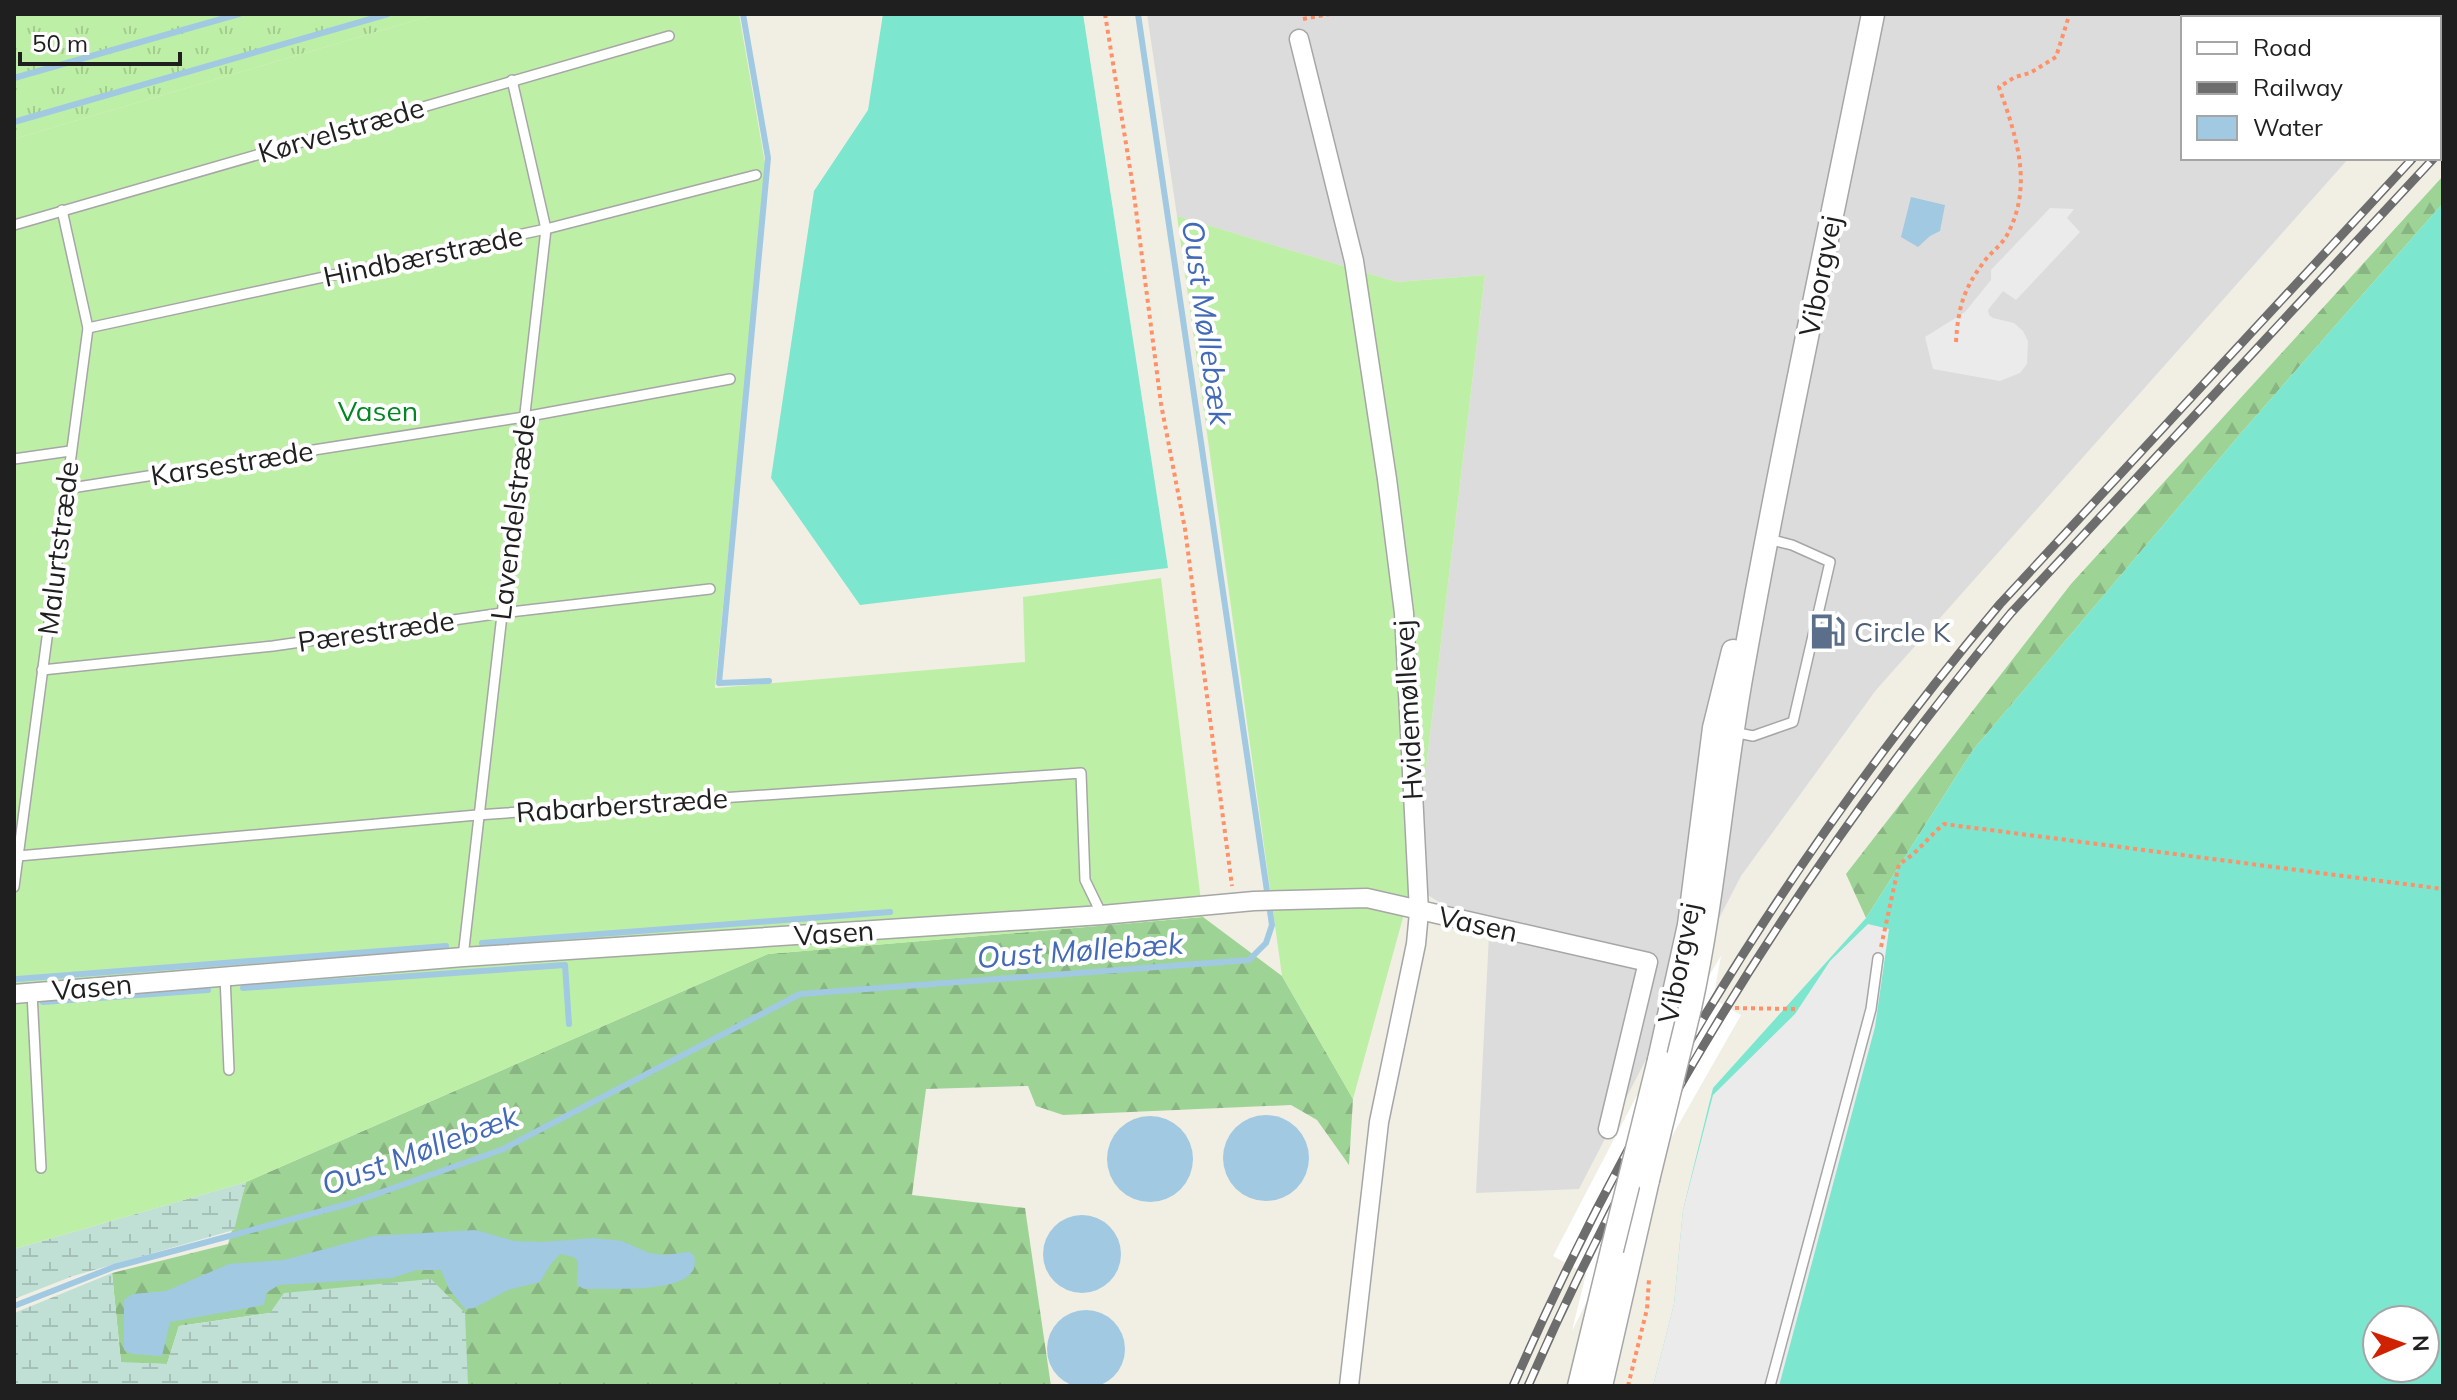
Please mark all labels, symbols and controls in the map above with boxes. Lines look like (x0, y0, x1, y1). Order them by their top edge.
scale bar (20, 16, 180, 66)
legend (2181, 16, 2441, 160)
text: 50 m (32, 28, 88, 58)
text: Road (2253, 32, 2312, 62)
text: Railway (2253, 72, 2343, 102)
street label: Kørvelstræde (254, 89, 428, 170)
text: Water (2253, 112, 2323, 142)
street label: Viborgvej (1791, 212, 1848, 339)
street label: Hindbærstræde (320, 217, 526, 294)
water label: Oust Møllebæk (1174, 218, 1240, 429)
park label: Vasen (338, 393, 418, 428)
street label: Lavendelstræde (483, 412, 543, 622)
street label: Karsestræde (148, 432, 316, 493)
street label: Malurtstræde (29, 459, 86, 637)
street label: Pærestræde (295, 602, 456, 659)
fuel station icon: Circle K (1809, 613, 1847, 651)
place label: Circle K (1854, 614, 1952, 649)
street label: Hvidemøllevej (1385, 619, 1430, 801)
street label: Rabarberstræde (515, 780, 729, 829)
street label: Vasen (1435, 898, 1521, 949)
street label: Viborgvej (1650, 899, 1707, 1026)
street label: Vasen (793, 912, 875, 953)
water label: Oust Møllebæk (975, 924, 1186, 976)
street label: Vasen (50, 966, 133, 1007)
water label: Oust Møllebæk (316, 1096, 525, 1203)
north arrow (2361, 1304, 2441, 1384)
text: N (2407, 1335, 2435, 1352)

